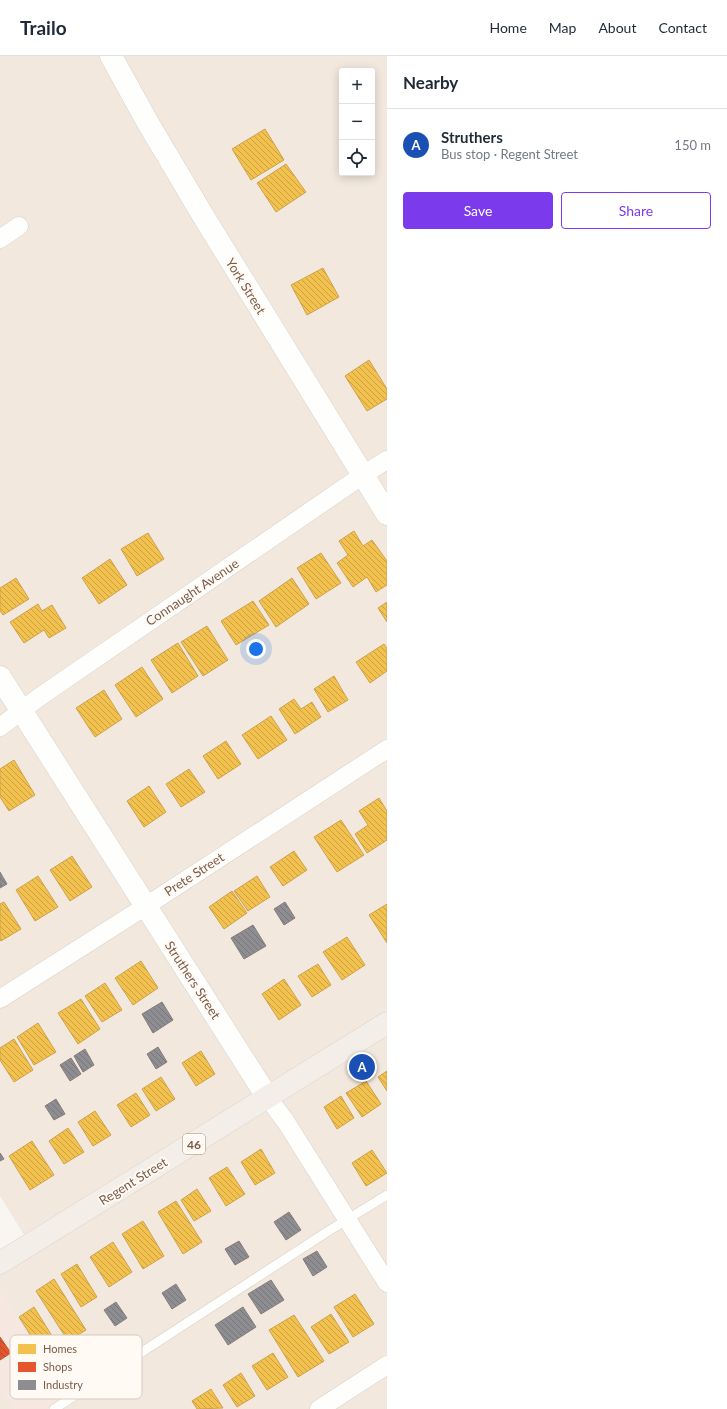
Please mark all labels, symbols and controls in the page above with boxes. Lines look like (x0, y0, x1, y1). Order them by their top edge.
text: Trailo (20, 16, 67, 39)
text: Home (489, 19, 527, 36)
text: Map (549, 19, 576, 36)
text: About (598, 19, 636, 36)
text: Contact (658, 19, 707, 36)
map controls (339, 68, 375, 176)
button: + (339, 68, 375, 104)
text: Nearby (403, 72, 458, 93)
button: − (339, 104, 375, 140)
text: Struthers (441, 128, 503, 146)
text: A (411, 137, 421, 153)
text: 150 m (674, 137, 711, 153)
button: locate (339, 140, 375, 176)
text: Bus stop · Regent Street (441, 146, 578, 162)
button: Save (403, 192, 553, 229)
button: Share (561, 192, 711, 229)
street label: York Street (223, 255, 270, 317)
street label: Connaught Avenue (142, 555, 242, 629)
your location (246, 639, 266, 659)
street label: Prete Street (161, 849, 227, 899)
street label: Struthers Street (162, 938, 224, 1022)
pin: A (349, 1052, 375, 1082)
road number: 46 (183, 1134, 205, 1154)
street label: Regent Street (96, 1154, 170, 1208)
legend (10, 1335, 142, 1399)
text: Homes (43, 1342, 77, 1355)
text: Shops (43, 1360, 72, 1373)
text: Industry (43, 1378, 83, 1391)

